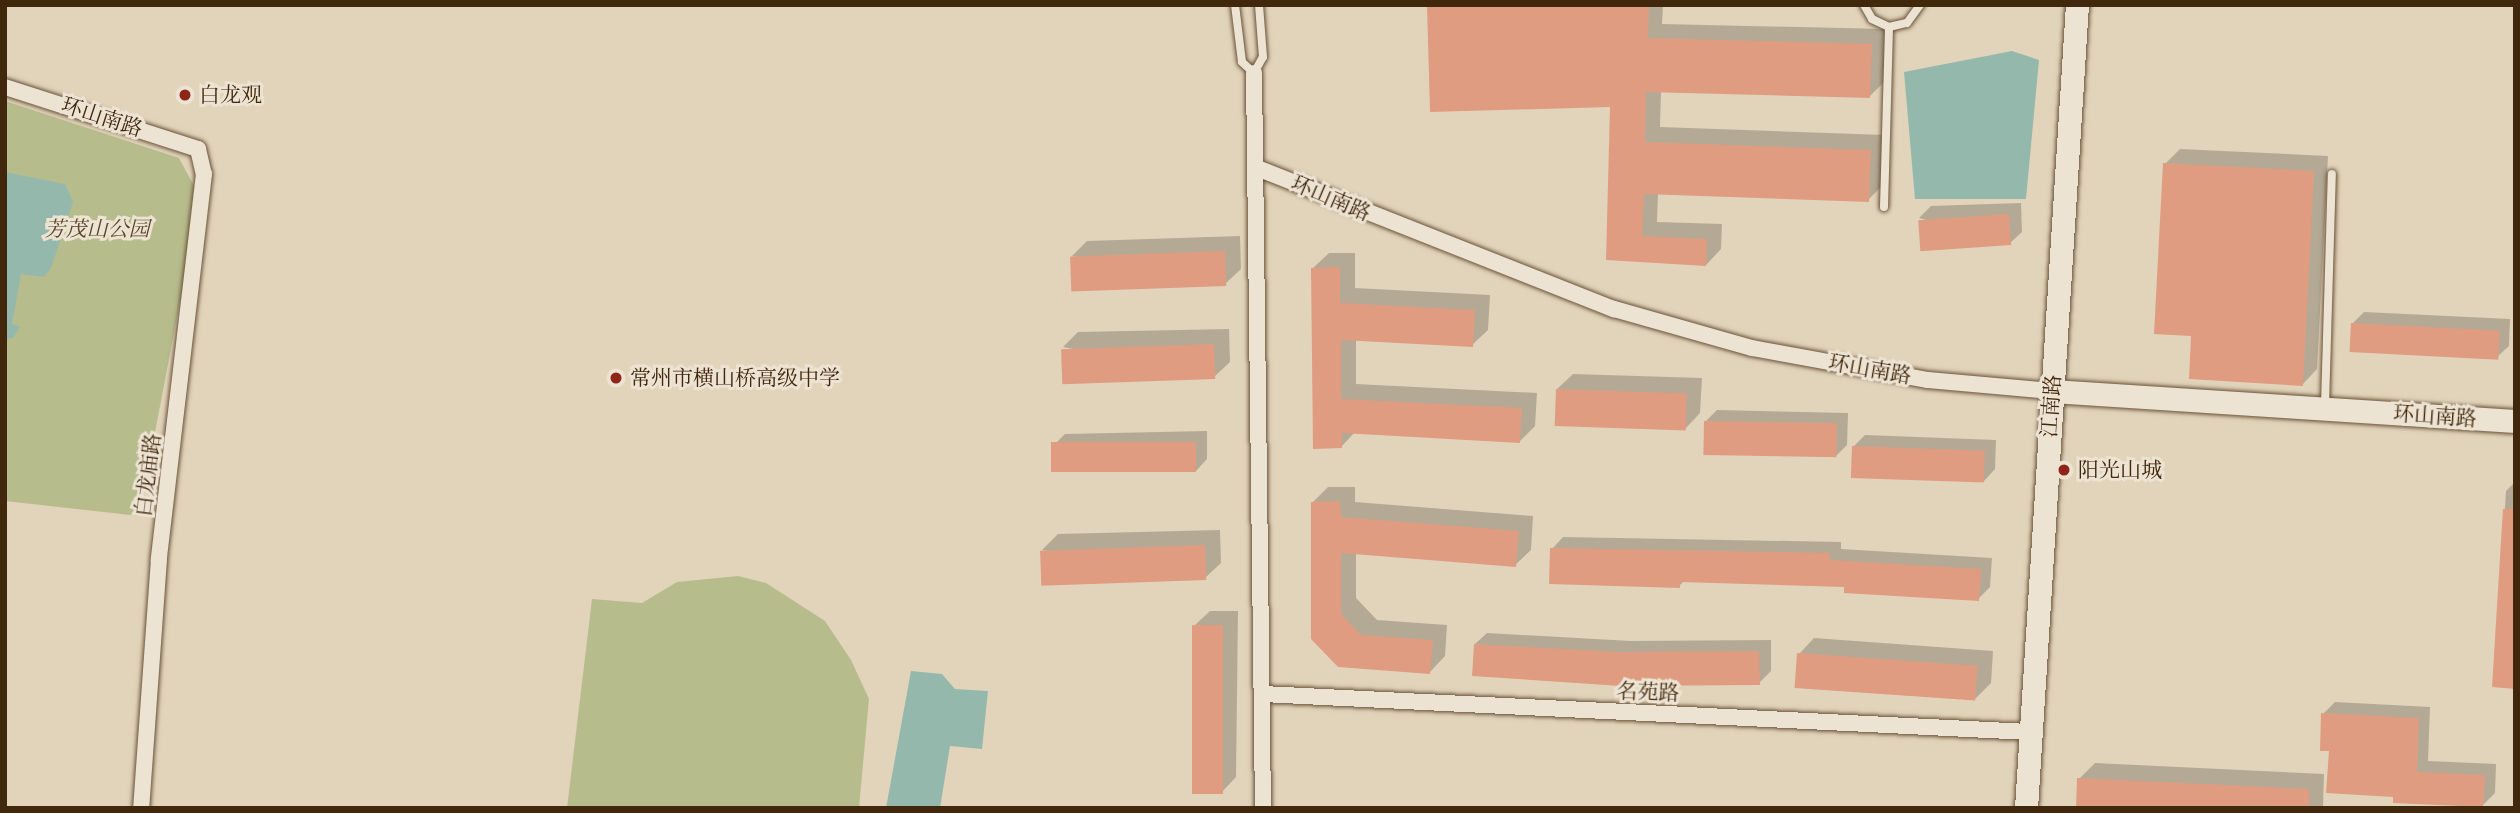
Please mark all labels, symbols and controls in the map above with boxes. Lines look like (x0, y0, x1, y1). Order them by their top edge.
place label: 白龙观 (199, 82, 262, 108)
marker: 白龙观 (177, 87, 193, 103)
street label: 环山南路 (58, 92, 146, 142)
street label: 环山南路 (1287, 170, 1375, 226)
park label: 芳茂山公园 (45, 216, 149, 242)
street label: 环山南路 (1826, 349, 1914, 389)
place label: 常州市横山桥高级中学 (630, 365, 840, 391)
marker: 常州市横山桥高级中学 (608, 370, 624, 386)
street label: 江南路 (2036, 374, 2066, 438)
street label: 环山南路 (2392, 401, 2478, 431)
street label: 白龙庙路 (130, 432, 166, 518)
place label: 阳光山城 (2078, 457, 2162, 483)
marker: 阳光山城 (2056, 462, 2072, 478)
street label: 名苑路 (1616, 678, 1680, 706)

